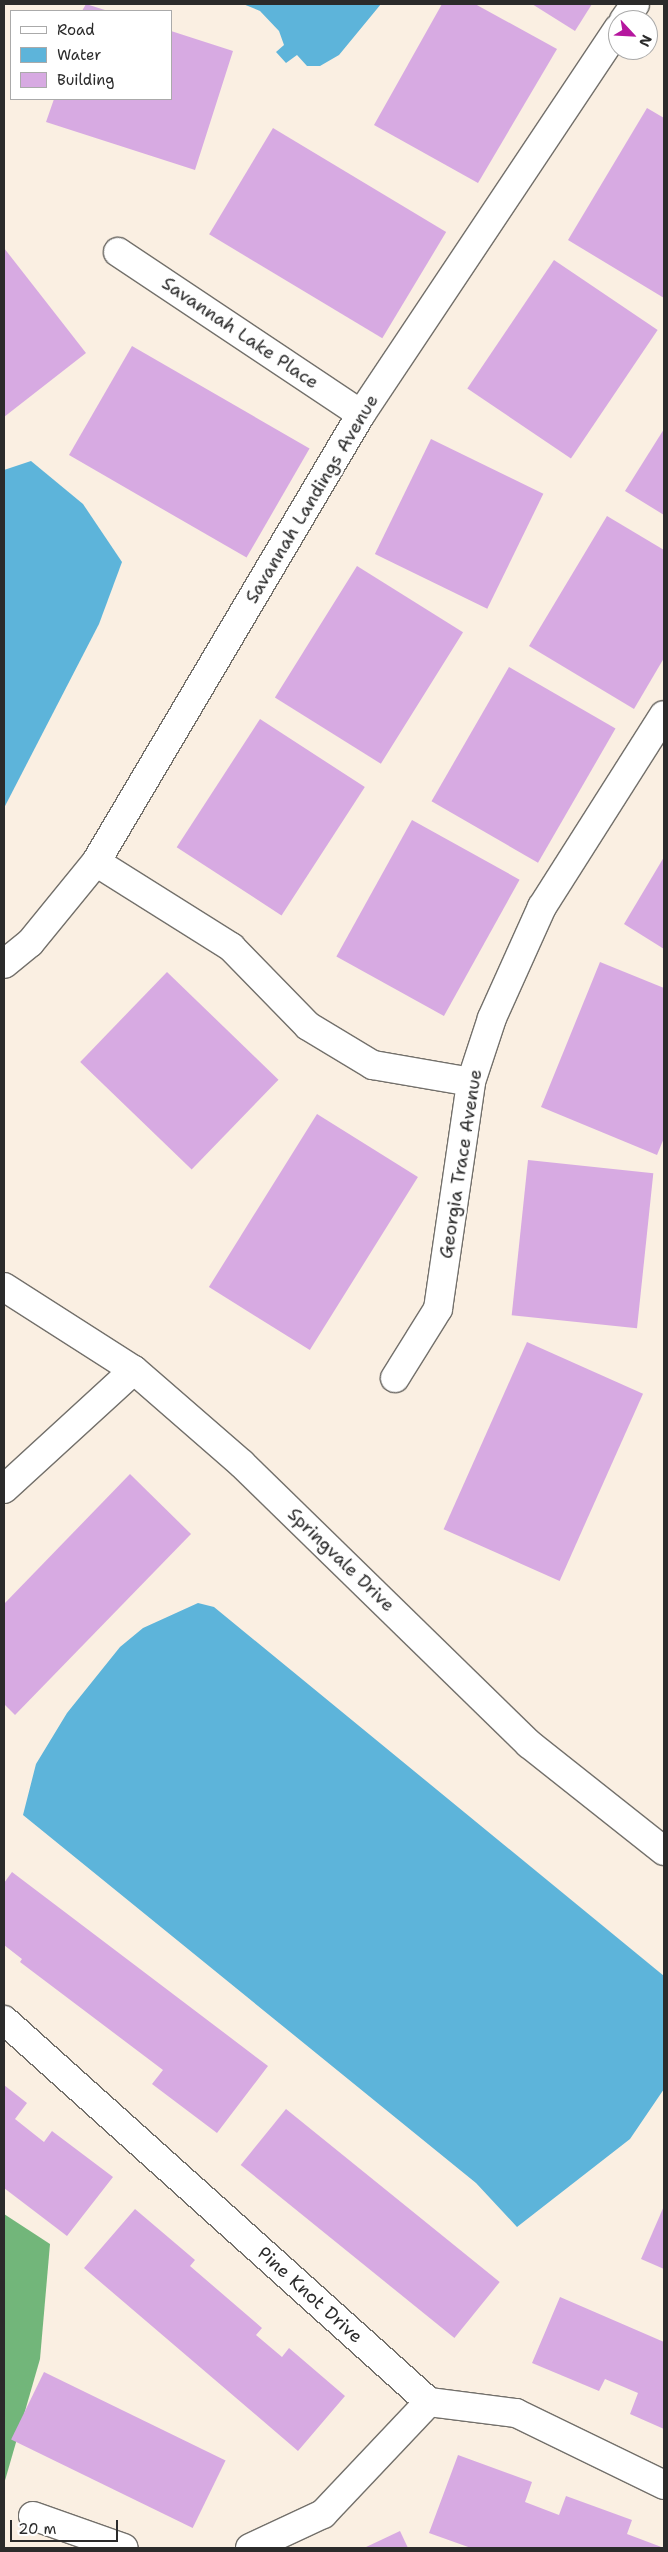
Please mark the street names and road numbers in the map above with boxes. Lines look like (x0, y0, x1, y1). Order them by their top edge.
street label: Savannah Lake Place (158, 273, 322, 393)
street label: Savannah Landings Avenue (241, 391, 383, 607)
street label: Georgia Trace Avenue (435, 1068, 487, 1260)
street label: Springvale Drive (283, 1504, 399, 1616)
street label: Pine Knot Drive (253, 2242, 367, 2348)

